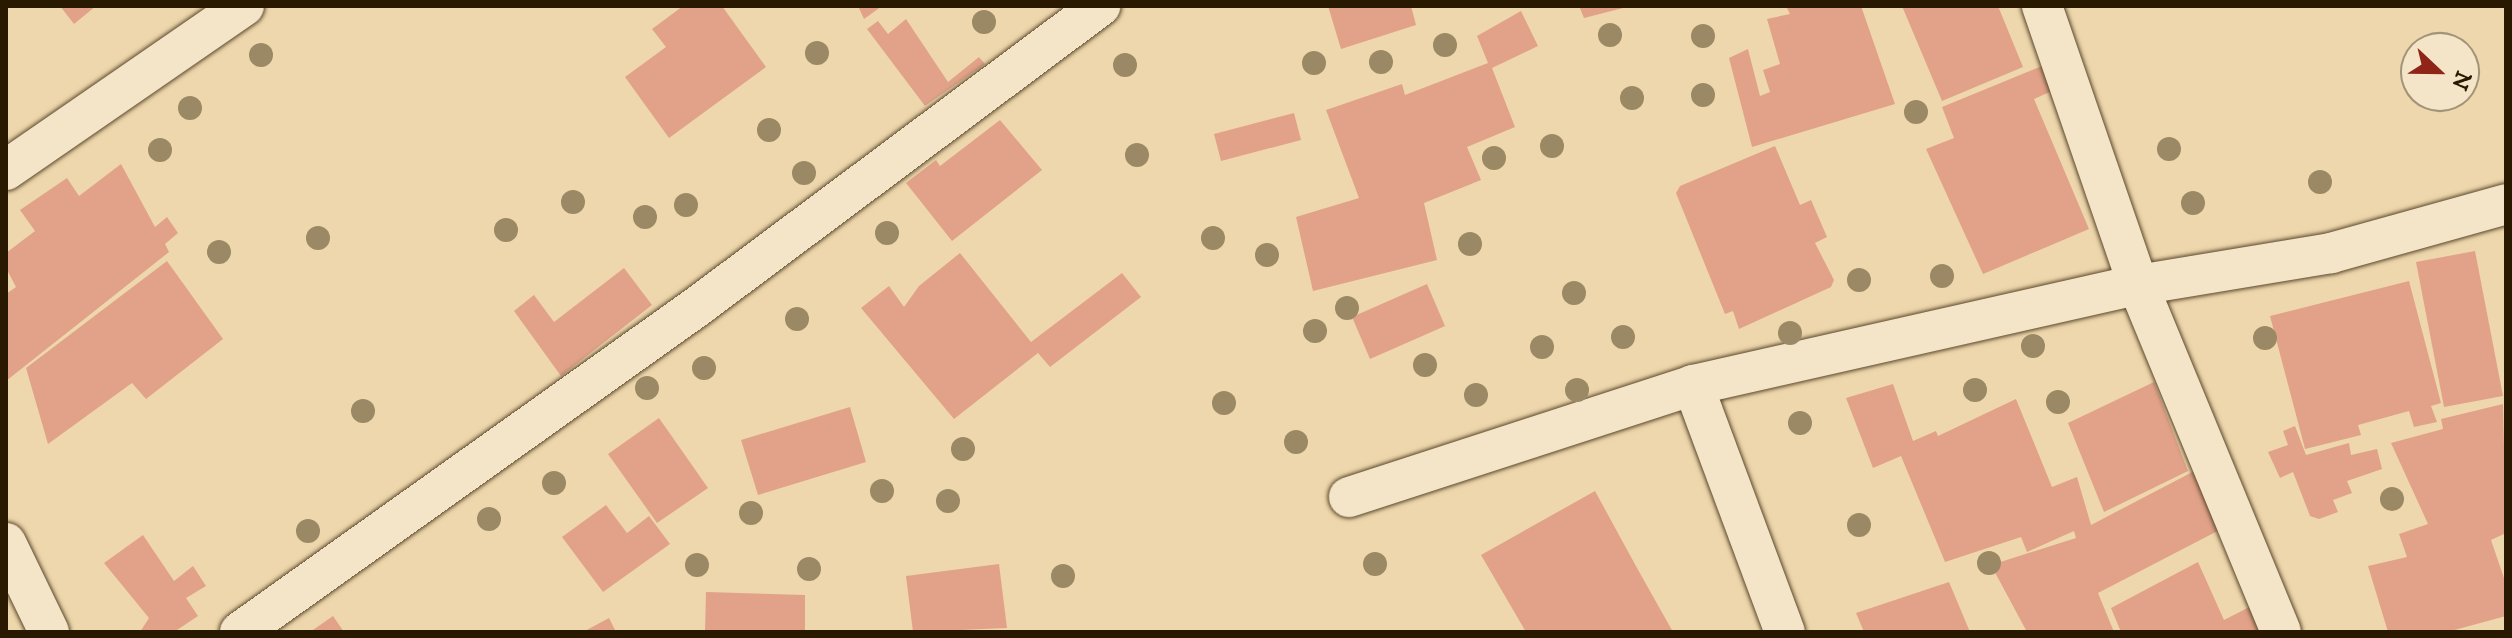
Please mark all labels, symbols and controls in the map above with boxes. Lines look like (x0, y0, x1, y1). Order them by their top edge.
north arrow (2400, 32, 2480, 112)
text: N (2445, 67, 2477, 94)

